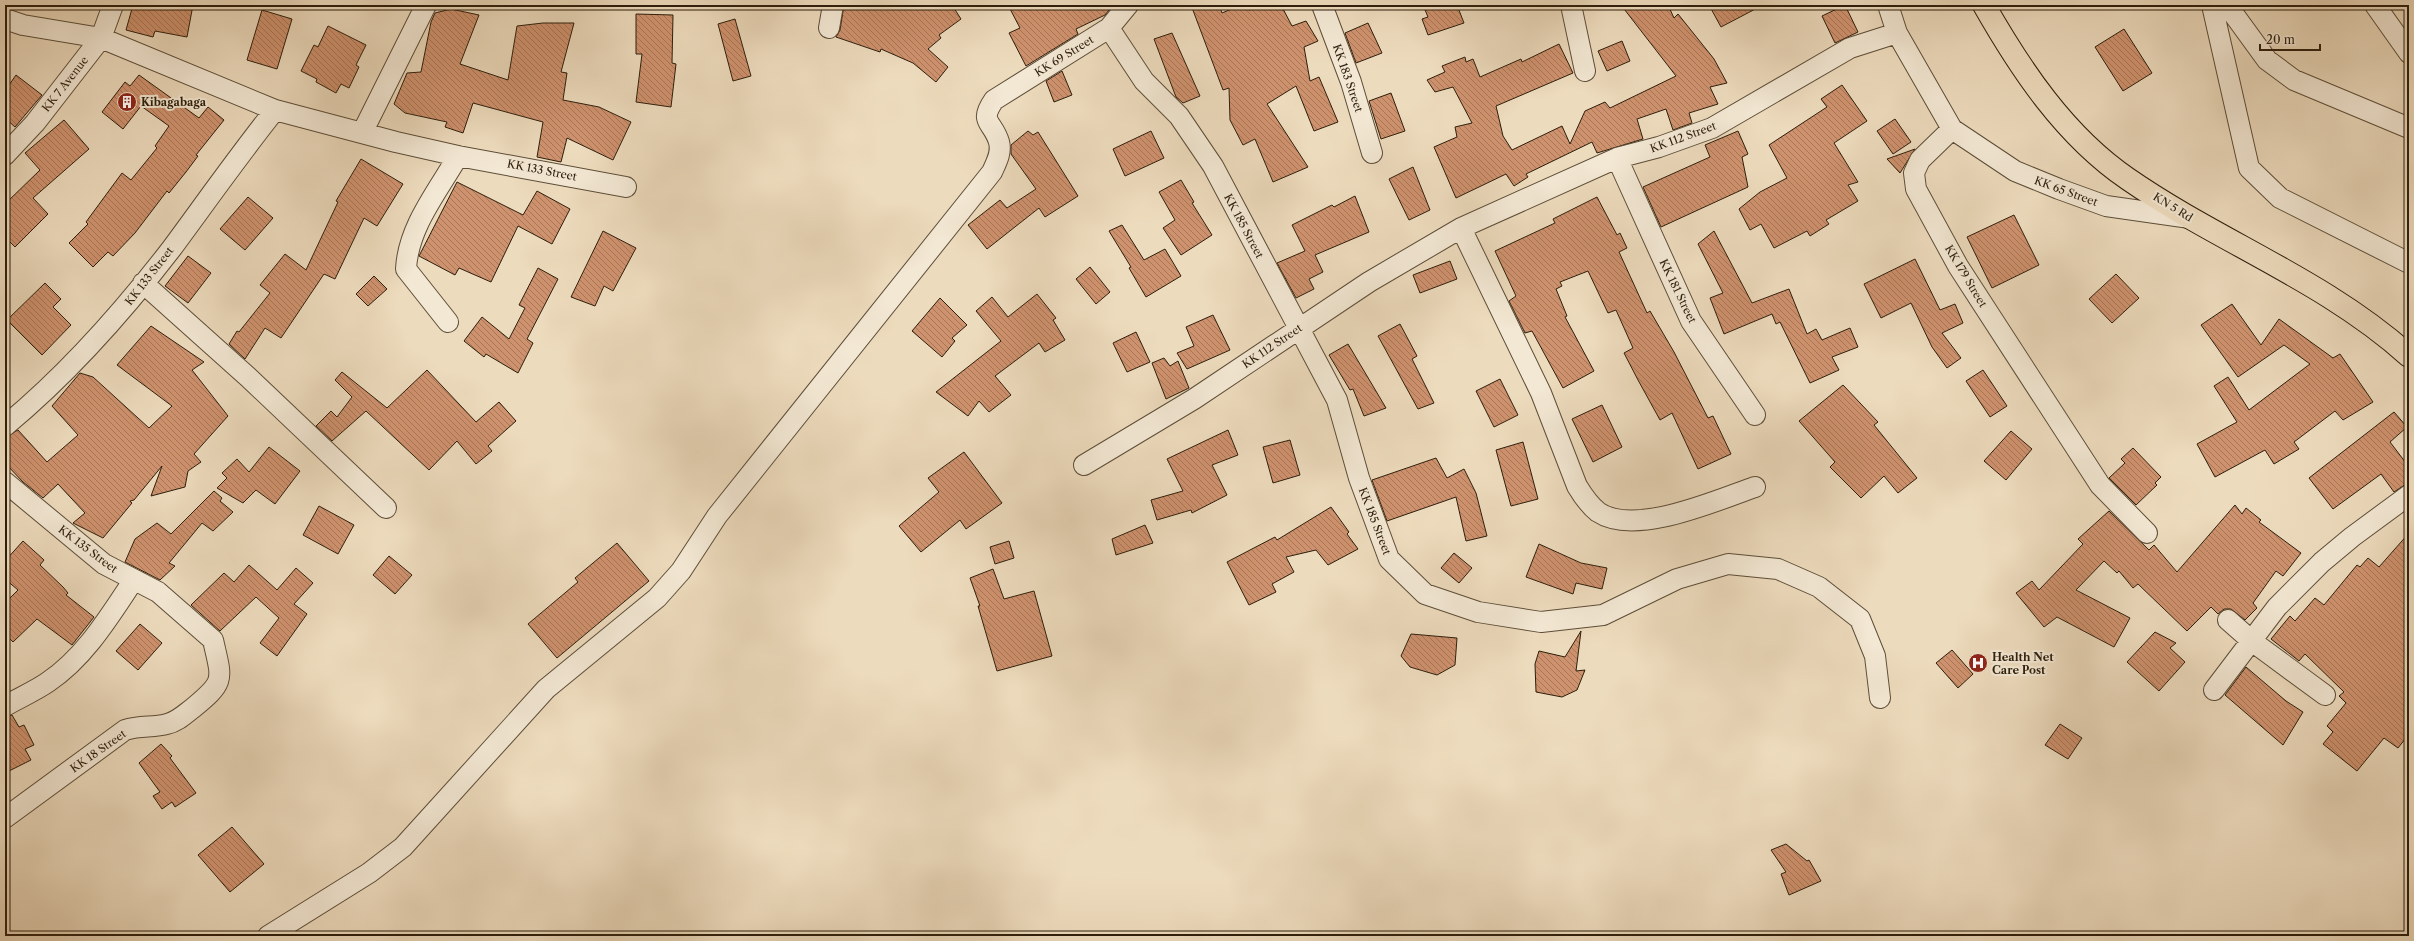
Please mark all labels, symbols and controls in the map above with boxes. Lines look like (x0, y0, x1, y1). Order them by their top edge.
scale bar (2260, 26, 2320, 52)
street label: KK 69 Street (1032, 32, 1096, 80)
text: 20 m (2266, 32, 2295, 47)
street label: KK 183 Street (1330, 42, 1366, 114)
street label: KK 7 Avenue (39, 53, 91, 115)
building icon: Kibagabaga (116, 91, 138, 113)
place label: Kibagabaga (141, 95, 207, 109)
street label: KK 112 Street (1648, 119, 1718, 155)
street label: KK 133 Street (506, 156, 578, 184)
street label: KK 65 Street (2032, 173, 2100, 209)
street label: KN 5 Rd (2151, 189, 2196, 225)
street label: KK 185 Street (1221, 191, 1267, 261)
street label: KK 179 Street (1942, 242, 1990, 310)
street label: KK 133 Street (122, 244, 176, 308)
street label: KK 181 Street (1656, 257, 1700, 325)
street label: KK 112 Street (1239, 321, 1305, 371)
street label: KK 185 Street (1356, 485, 1394, 557)
street label: KK 135 Street (56, 522, 120, 576)
place label: Health Net Care Post (1992, 650, 2054, 677)
hospital icon: Health Net Care Post (1967, 652, 1989, 674)
street label: KK 18 Street (67, 727, 129, 775)

